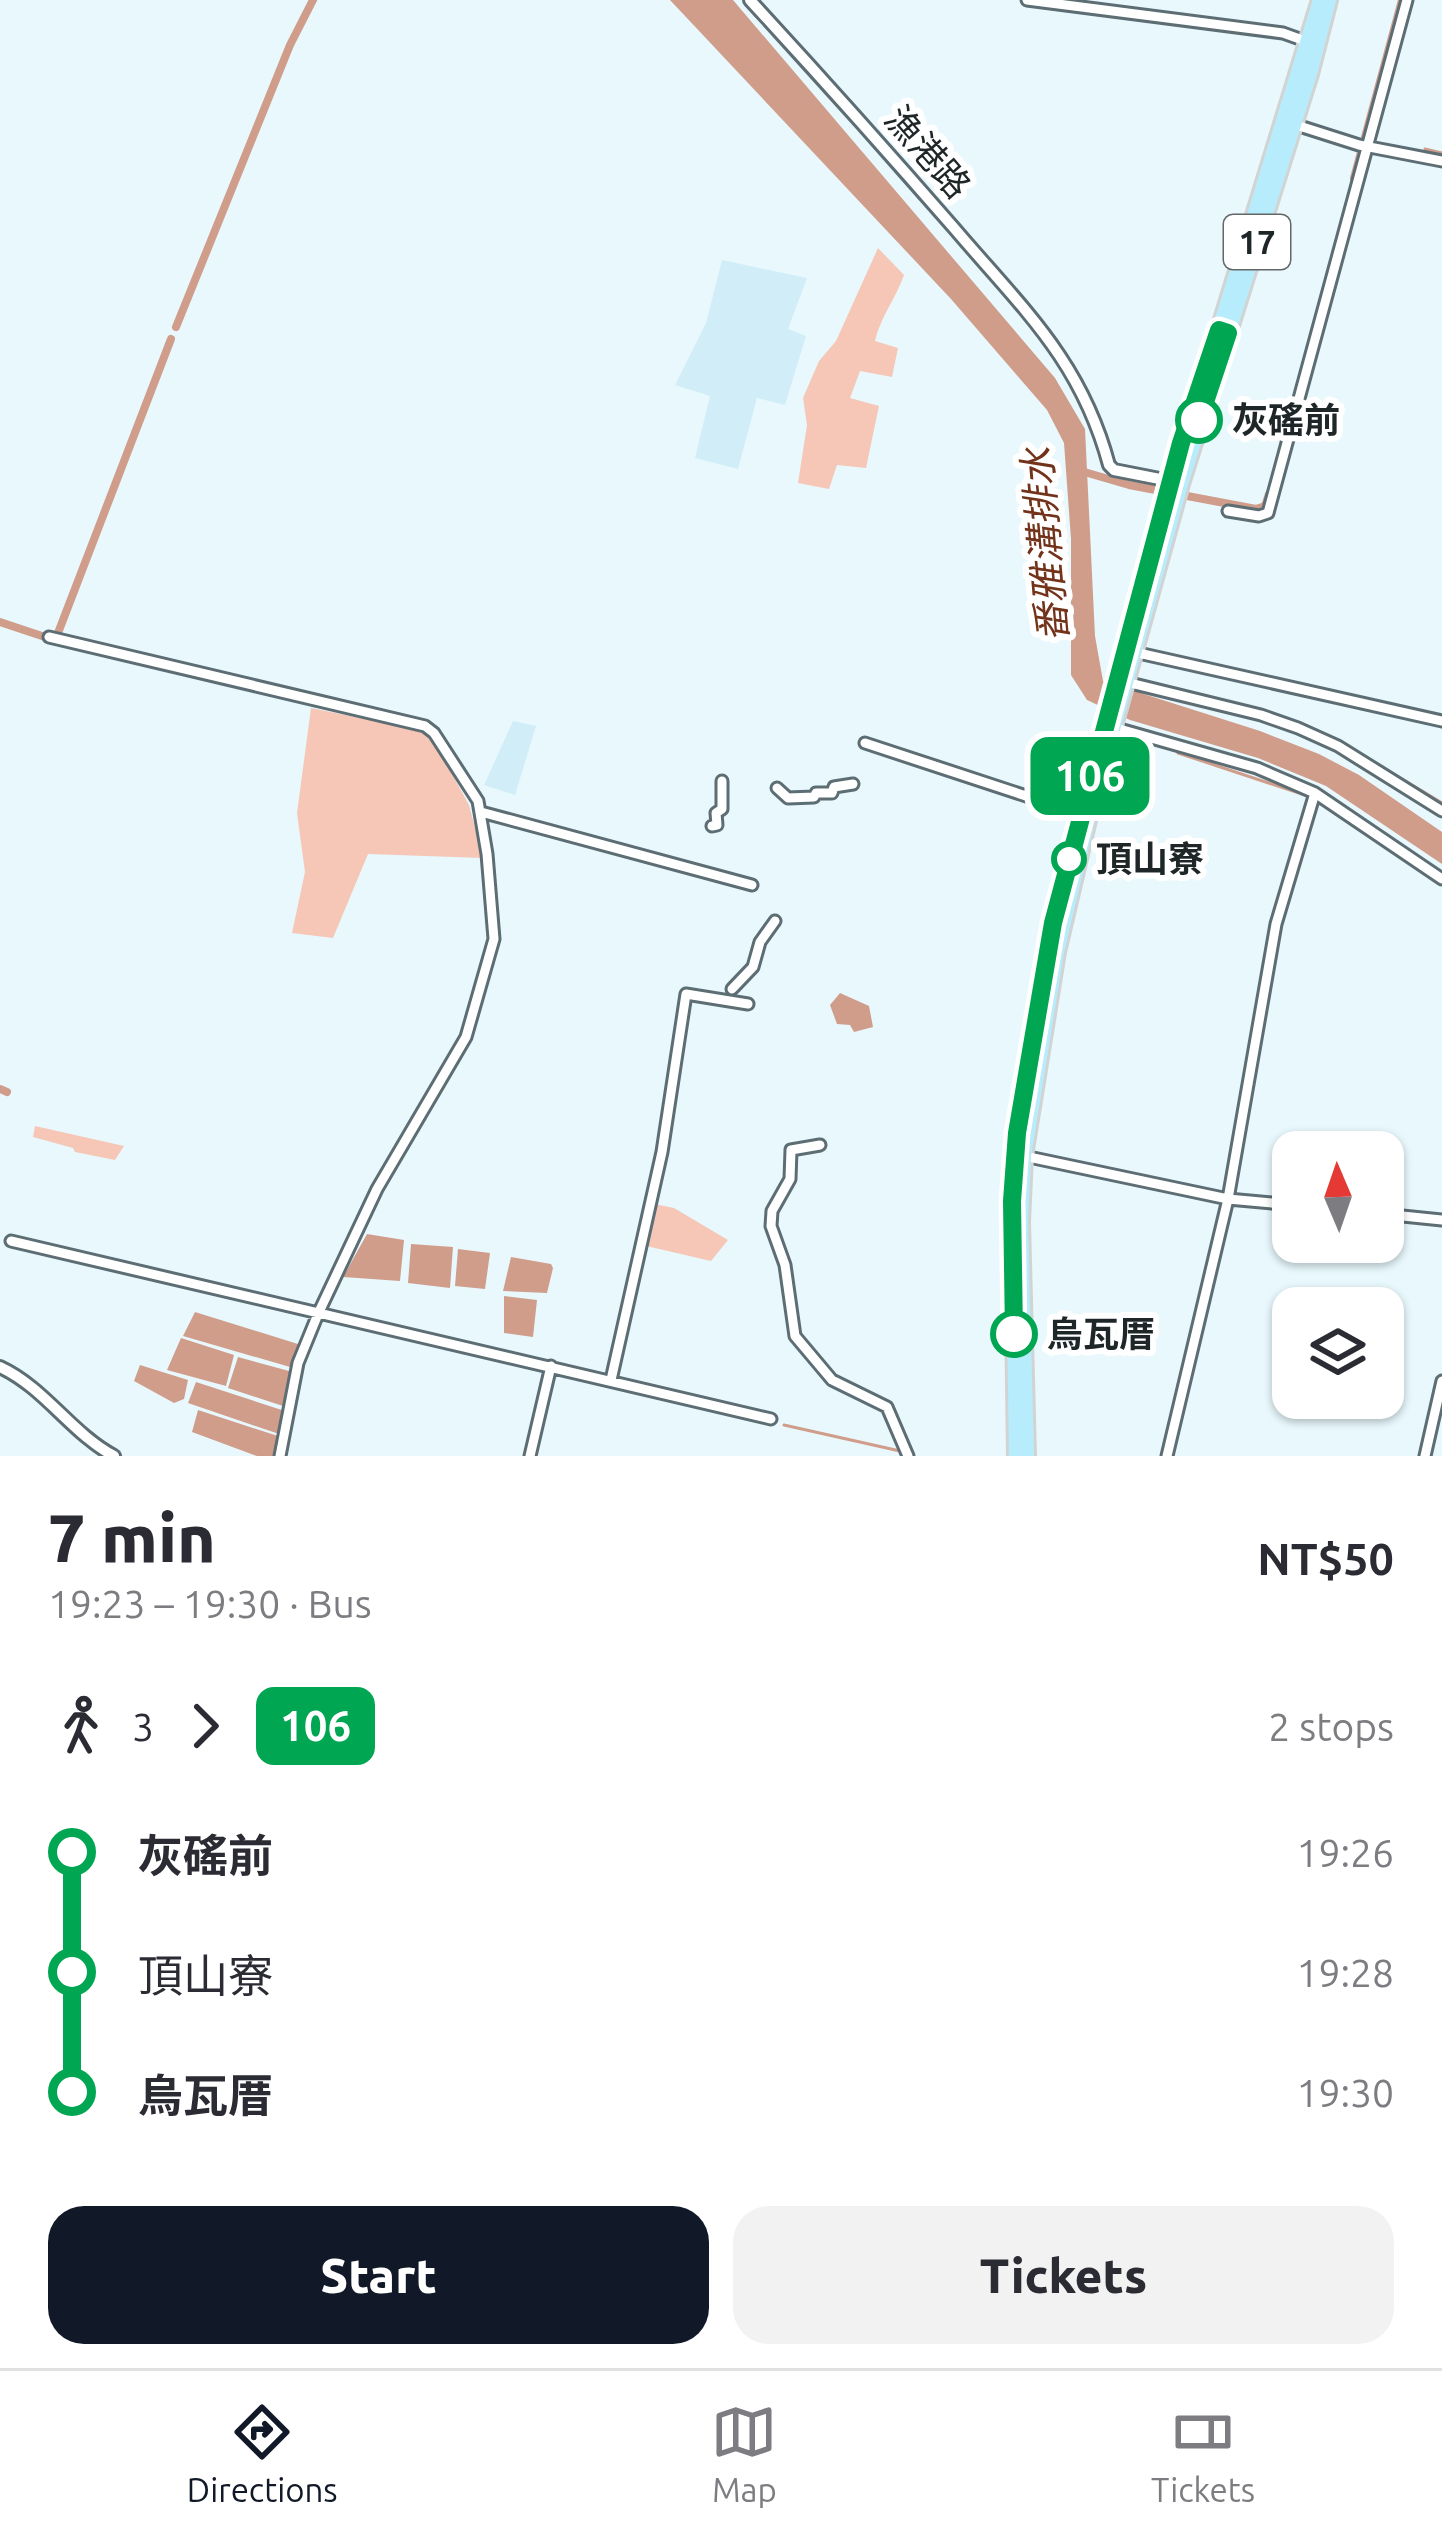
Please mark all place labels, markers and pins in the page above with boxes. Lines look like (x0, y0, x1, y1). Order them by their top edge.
marker: 灰磘前 (1177, 398, 1221, 442)
place label: 灰磘前 (1232, 399, 1340, 440)
place label: 頂山寮 (1096, 838, 1204, 879)
marker: 頂山寮 (1053, 843, 1085, 875)
marker: 烏瓦厝 (992, 1312, 1036, 1356)
place label: 烏瓦厝 (1047, 1313, 1155, 1354)

